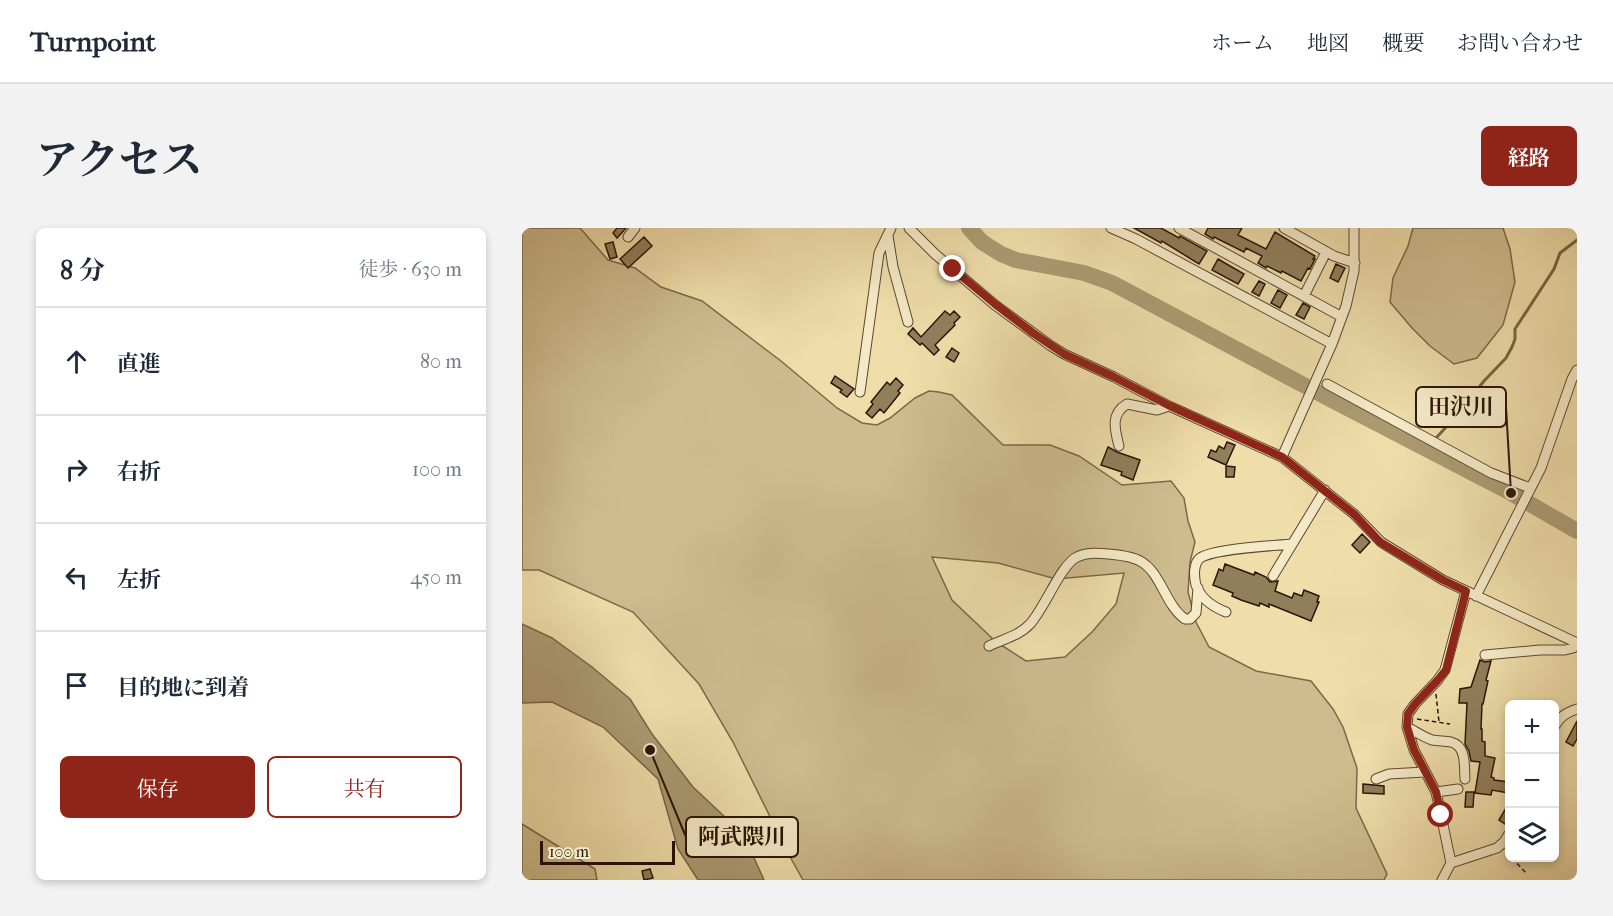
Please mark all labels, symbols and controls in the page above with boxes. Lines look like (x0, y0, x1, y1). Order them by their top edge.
text: Turnpoint (30, 25, 156, 58)
text: ホーム (1211, 31, 1274, 55)
text: 地図 (1307, 31, 1349, 55)
text: 概要 (1382, 31, 1424, 55)
text: お問い合わせ (1457, 31, 1583, 55)
button: 経路 (1481, 126, 1577, 186)
text: アクセス (36, 136, 203, 185)
text: 8 分 (60, 255, 105, 286)
route end (939, 255, 965, 281)
text: 徒歩 · 630 m (358, 258, 462, 281)
icon: ahead (60, 345, 93, 378)
text: 80 m (420, 350, 462, 373)
text: 直進 (117, 351, 161, 377)
callout: 田沢川 (1416, 387, 1506, 427)
text: 田沢川 (1428, 394, 1494, 420)
icon: right (60, 453, 93, 486)
text: 100 m (412, 458, 462, 481)
text: 右折 (117, 459, 161, 485)
icon: left (60, 561, 93, 594)
text: 450 m (410, 566, 462, 589)
text: 左折 (117, 567, 161, 593)
icon: arrive (60, 669, 93, 702)
text: 目的地に到着 (117, 675, 249, 701)
map controls (1505, 700, 1559, 862)
button: + (1505, 700, 1559, 754)
button: − (1505, 754, 1559, 808)
button: 保存 (60, 756, 255, 818)
button: 共有 (267, 756, 462, 818)
route start (1427, 801, 1453, 827)
button: layers (1505, 808, 1559, 862)
callout: 阿武隈川 (686, 817, 798, 857)
text: 阿武隈川 (698, 824, 786, 850)
scale bar (540, 838, 675, 866)
text: 100 m (549, 842, 589, 861)

